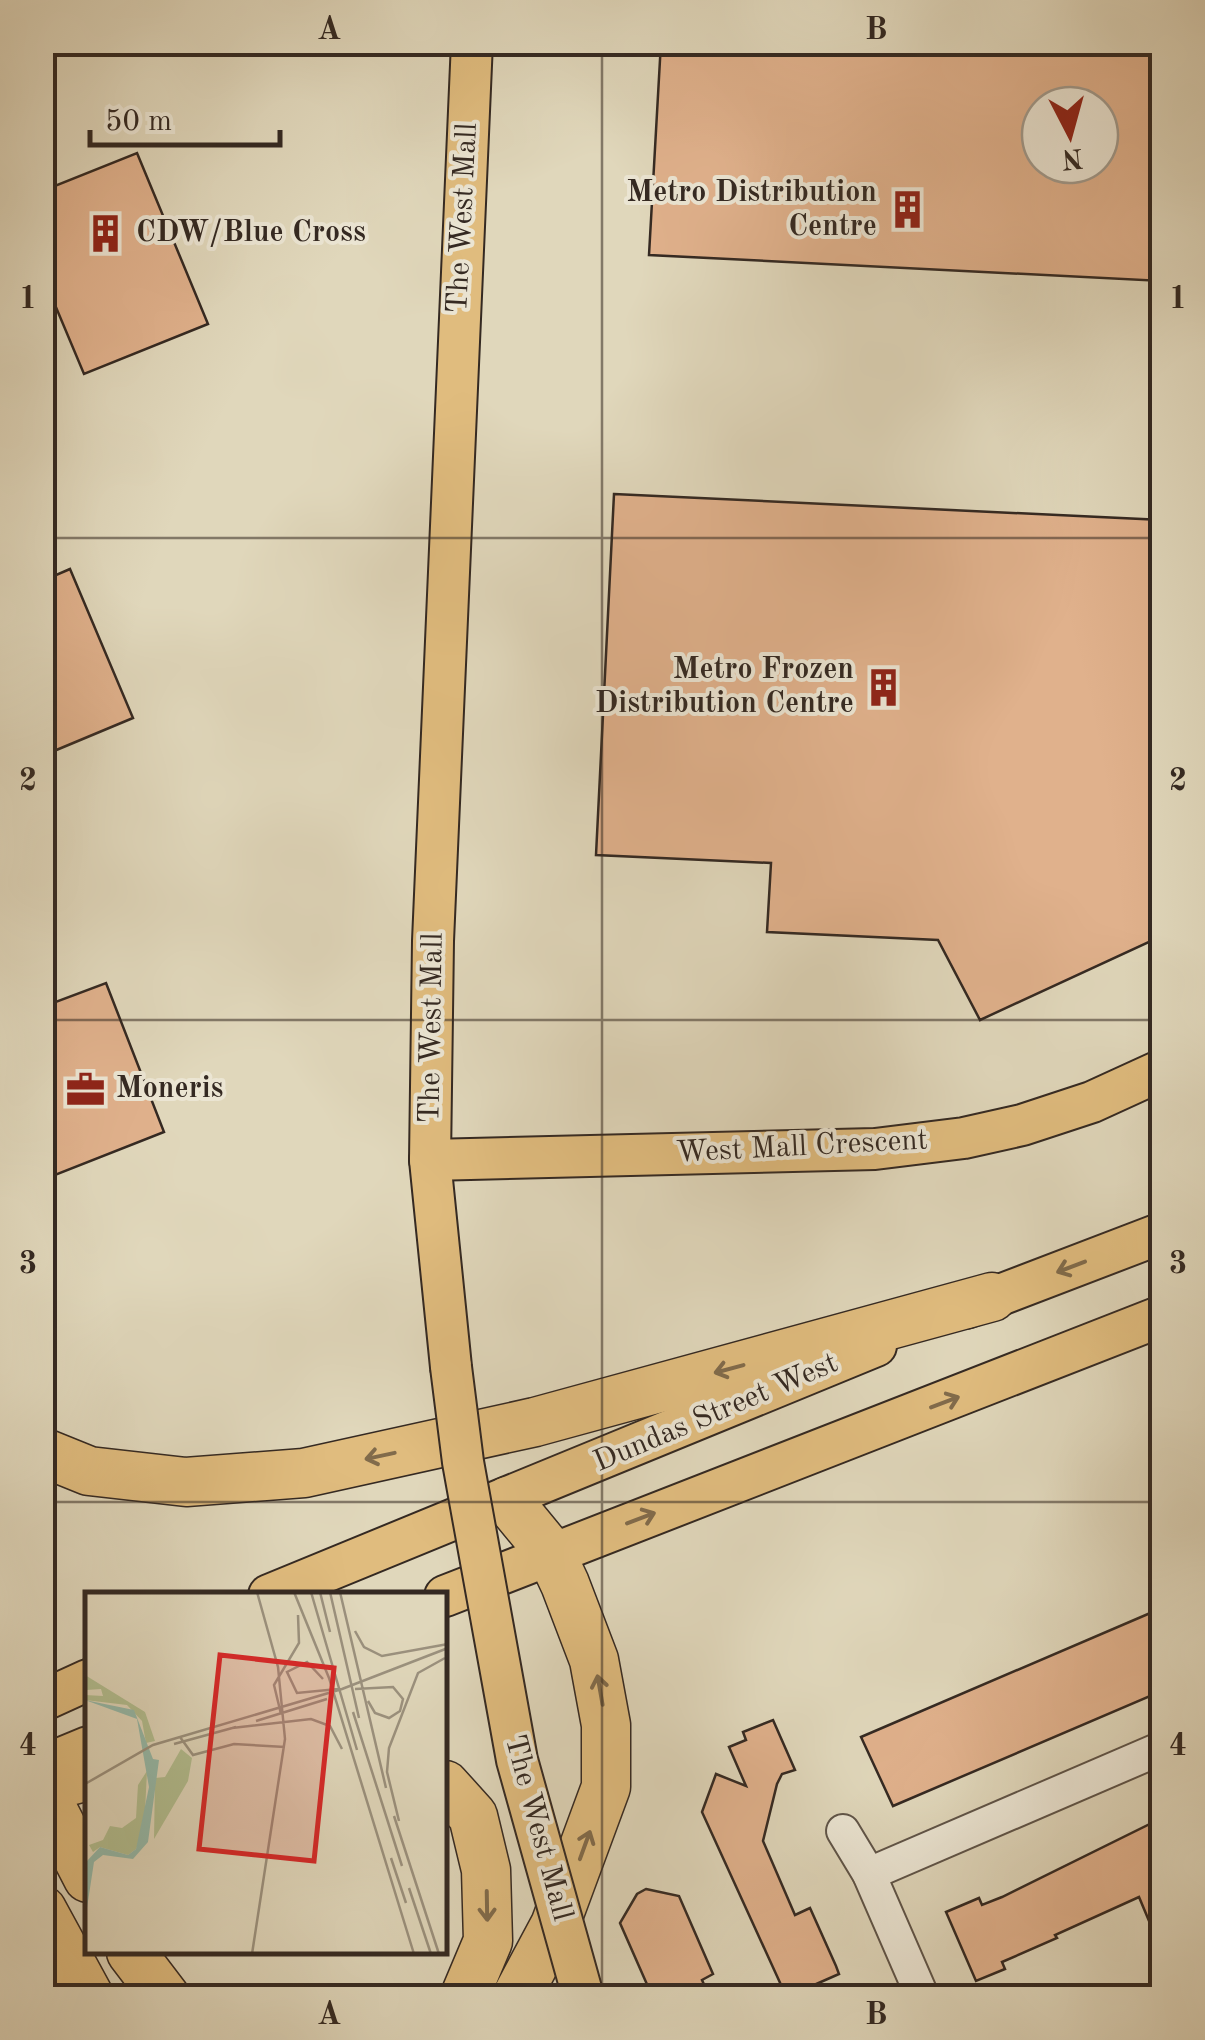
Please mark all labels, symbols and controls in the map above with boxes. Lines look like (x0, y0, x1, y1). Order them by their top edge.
text: A (317, 15, 341, 47)
text: B (865, 15, 887, 47)
scale bar (90, 85, 280, 147)
north arrow (1020, 85, 1120, 185)
text: 50 m (105, 107, 172, 137)
street label: The West Mall (443, 122, 483, 314)
text: N (1060, 142, 1084, 172)
place label: Metro Distribution Centre (627, 178, 877, 242)
building icon: Metro Distribution Centre (886, 189, 928, 231)
building icon: CDW/Blue Cross (85, 212, 127, 254)
place label: CDW/Blue Cross (136, 218, 366, 248)
text: 1 (19, 284, 37, 316)
text: 1 (1169, 284, 1187, 316)
place label: Metro Frozen Distribution Centre (595, 655, 854, 719)
building icon: Metro Frozen Distribution Centre (863, 666, 905, 708)
text: 2 (19, 766, 37, 798)
text: 2 (1169, 766, 1187, 798)
street label: The West Mall (415, 932, 449, 1124)
office icon: Moneris (65, 1068, 107, 1110)
place label: Moneris (116, 1074, 223, 1104)
street label: West Mall Crescent (675, 1125, 929, 1169)
text: 3 (19, 1249, 37, 1281)
text: 3 (1169, 1249, 1187, 1281)
one-way arrow (1057, 1259, 1088, 1277)
street label: Dundas Street West (590, 1348, 842, 1478)
one-way arrow (714, 1361, 746, 1379)
one-way arrow (929, 1392, 960, 1410)
one-way arrow (365, 1448, 397, 1466)
one-way arrow (625, 1508, 656, 1526)
inset map (85, 1592, 448, 1955)
one-way arrow (589, 1675, 608, 1707)
text: 4 (19, 1731, 37, 1763)
text: 4 (1169, 1731, 1187, 1763)
street label: The West Mall (499, 1732, 577, 1924)
one-way arrow (577, 1831, 595, 1862)
one-way arrow (477, 1889, 496, 1921)
text: A (317, 2000, 341, 2032)
text: B (865, 2000, 887, 2032)

